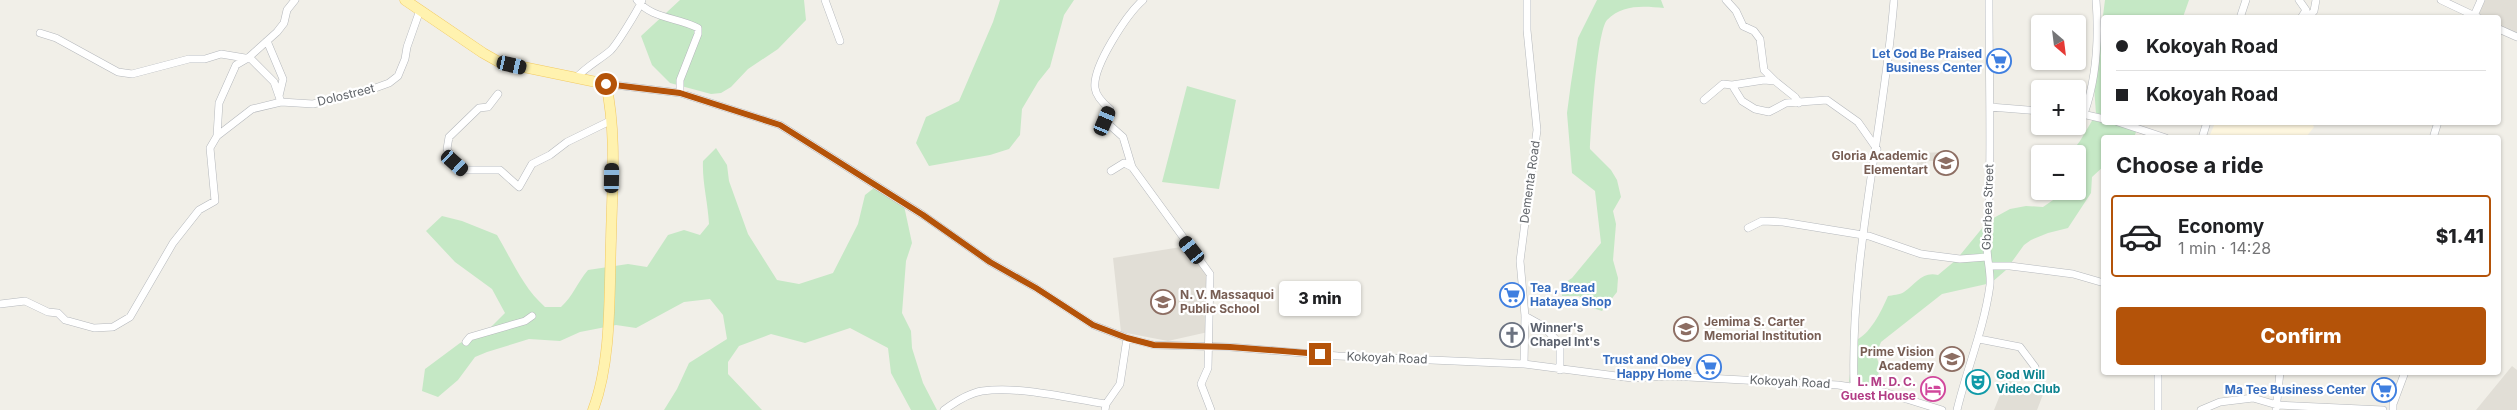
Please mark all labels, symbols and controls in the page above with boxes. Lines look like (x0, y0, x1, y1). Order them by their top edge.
north arrow (2031, 15, 2086, 70)
map controls (2031, 15, 2086, 200)
text: Kokoyah Road (2146, 35, 2278, 58)
place label: Let God Be Praised Business Center (1872, 46, 1982, 75)
supermarket icon: Let God Be Praised Business Center (1986, 48, 2012, 74)
car (495, 54, 528, 76)
route start (595, 73, 617, 95)
street label: Dolostreet (316, 80, 376, 109)
button: + (2031, 80, 2086, 135)
text: Kokoyah Road (2146, 83, 2278, 106)
car (1092, 104, 1117, 138)
street label: Dementa Road (1516, 140, 1543, 224)
button: − (2031, 145, 2086, 200)
car (438, 147, 471, 179)
place label: Gloria Academic Elementart (1832, 148, 1929, 177)
school or university icon: Gloria Academic Elementart (1933, 150, 1959, 176)
text: Choose a ride (2116, 152, 2264, 178)
car (604, 163, 619, 193)
street label: Gbarbea Street (1978, 164, 1997, 250)
icon: car (2118, 214, 2163, 259)
text: Economy (2178, 215, 2264, 238)
text: $1.41 (2436, 225, 2484, 248)
car (1176, 234, 1207, 266)
text: 1 min · 14:28 (2178, 238, 2271, 258)
place label: Tea , Bread Hatayea Shop (1530, 280, 1612, 309)
callout: 3 min (1279, 282, 1361, 316)
supermarket icon: Tea , Bread Hatayea Shop (1499, 282, 1525, 308)
place label: N. V. Massaquoi Public School (1180, 287, 1274, 316)
text: 3 min (1298, 288, 1342, 308)
school or university icon: N. V. Massaquoi Public School (1150, 289, 1176, 315)
button: Confirm (2116, 307, 2486, 365)
place label: Jemima S. Carter Memorial Institution (1704, 314, 1821, 343)
school or university icon: Jemima S. Carter Memorial Institution (1673, 316, 1699, 342)
place label: Winner's Chapel Int's (1530, 320, 1600, 349)
church icon: Winner's Chapel Int's (1499, 322, 1525, 348)
route end (1309, 343, 1331, 365)
place label: Prime Vision Academy (1860, 344, 1935, 373)
school or university icon: Prime Vision Academy (1939, 346, 1965, 372)
street label: Kokoyah Road (1346, 349, 1428, 366)
place label: Trust and Obey Happy Home (1603, 352, 1693, 381)
supermarket icon: Trust and Obey Happy Home (1696, 354, 1722, 380)
place label: God Will Video Club (1996, 367, 2061, 396)
theatre icon: God Will Video Club (1965, 369, 1991, 395)
street label: Kokoyah Road (1749, 372, 1831, 391)
place label: L. M. D. C. Guest House (1841, 374, 1916, 403)
hotel icon: L. M. D. C. Guest House (1920, 376, 1946, 402)
supermarket icon: Ma Tee Business Center (2371, 377, 2397, 403)
place label: Ma Tee Business Center (2225, 382, 2366, 397)

